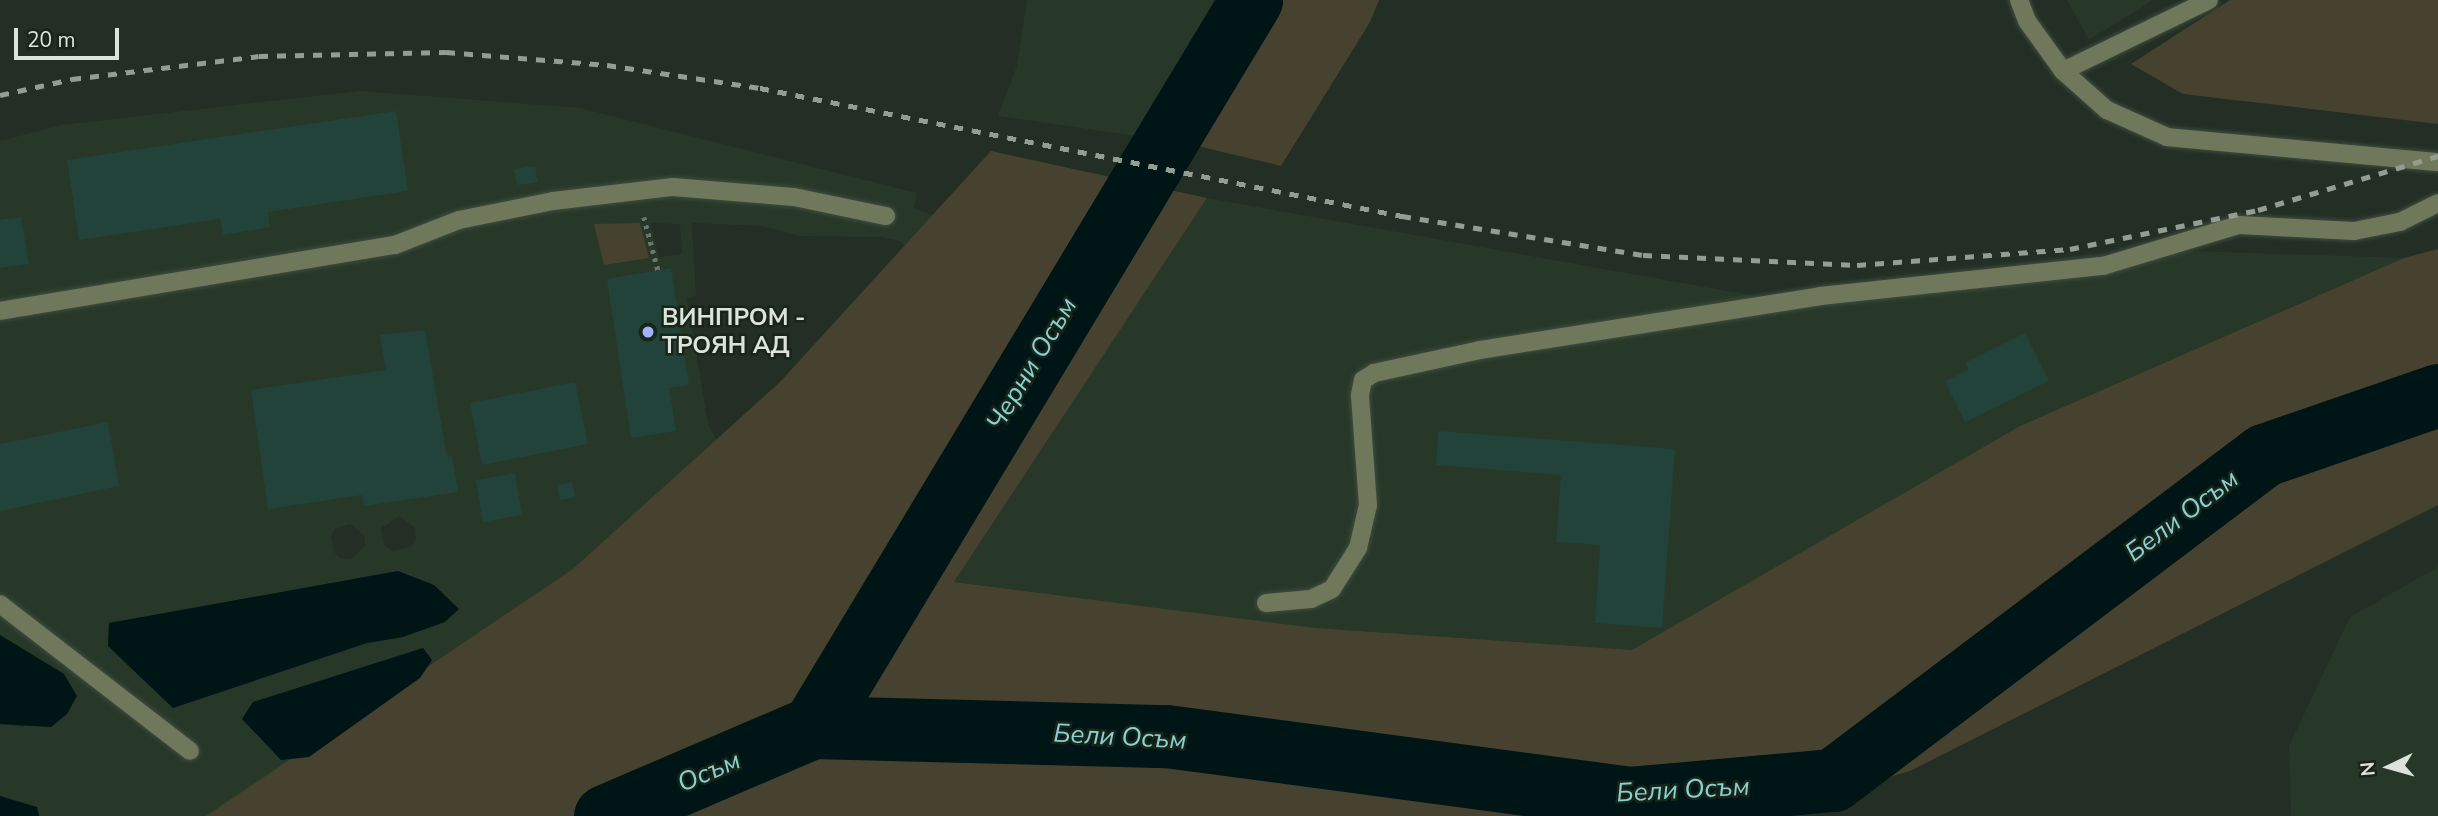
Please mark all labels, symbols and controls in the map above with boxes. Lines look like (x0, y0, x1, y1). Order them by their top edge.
scale bar (18, 14, 122, 58)
text: 20 m (27, 26, 76, 54)
water label: Черни Осъм (980, 292, 1084, 436)
place label: ВИНПРОМ - ТРОЯН АД (662, 304, 805, 360)
marker: ВИНПРОМ - ТРОЯН АД (640, 324, 656, 340)
water label: Бели Осъм (2119, 463, 2245, 569)
water label: Бели Осъм (1053, 718, 1187, 756)
north arrow (2354, 732, 2424, 802)
water label: Осъм (673, 745, 745, 799)
text: N (2355, 761, 2382, 777)
water label: Бели Осъм (1616, 771, 1750, 809)

